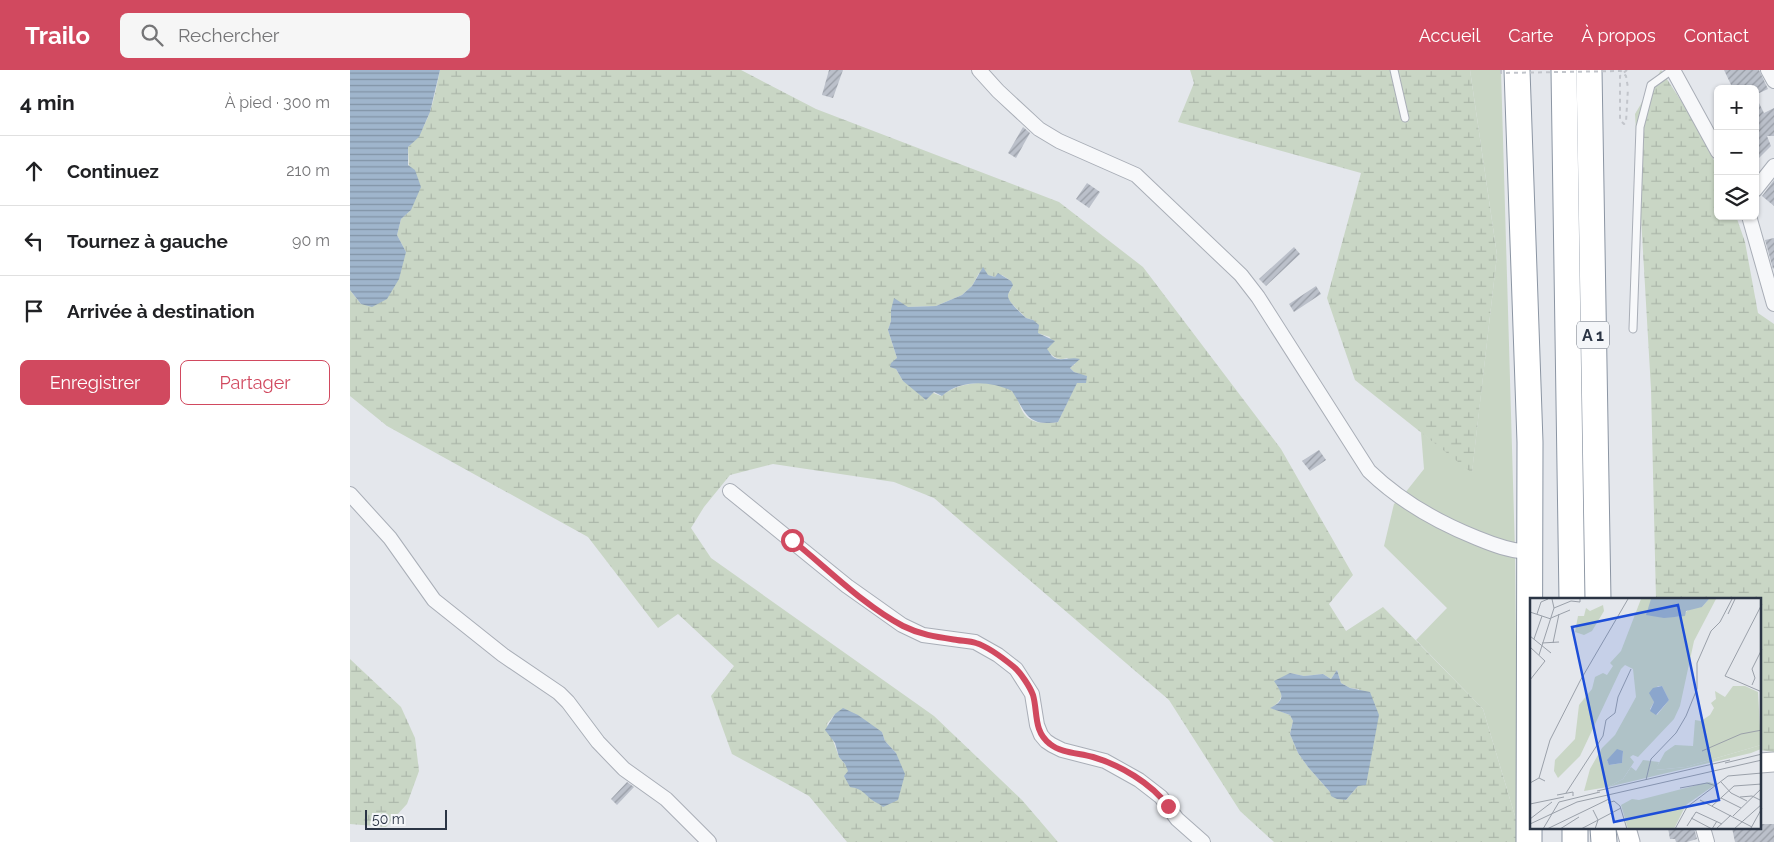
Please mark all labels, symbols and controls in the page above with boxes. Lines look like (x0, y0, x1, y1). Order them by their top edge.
search box (120, 13, 470, 58)
text: Trailo (25, 21, 90, 50)
icon: search (138, 21, 166, 49)
text: Rechercher (178, 24, 280, 46)
text: Accueil (1419, 25, 1480, 46)
text: Carte (1508, 25, 1553, 46)
text: À propos (1581, 25, 1656, 46)
text: Contact (1684, 25, 1749, 46)
map controls (1714, 85, 1759, 220)
button: + (1714, 85, 1759, 130)
text: 4 min (20, 90, 75, 115)
text: À pied · 300 m (225, 93, 330, 112)
button: − (1714, 130, 1759, 175)
icon: ahead (20, 157, 48, 185)
text: Continuez (67, 160, 159, 182)
text: 210 m (286, 161, 330, 180)
button: layers (1714, 175, 1759, 220)
icon: left (20, 227, 48, 255)
text: Tournez à gauche (67, 230, 228, 252)
text: 90 m (292, 231, 330, 250)
icon: arrive (20, 297, 48, 325)
text: Arrivée à destination (67, 300, 255, 322)
road number: A 1 (1577, 322, 1609, 348)
button: Enregistrer (20, 360, 170, 405)
button: Partager (180, 360, 330, 405)
route start (781, 529, 804, 552)
inset map (1530, 598, 1762, 830)
route end (1157, 795, 1180, 818)
scale bar (365, 807, 448, 830)
text: 50 m (372, 811, 405, 827)

